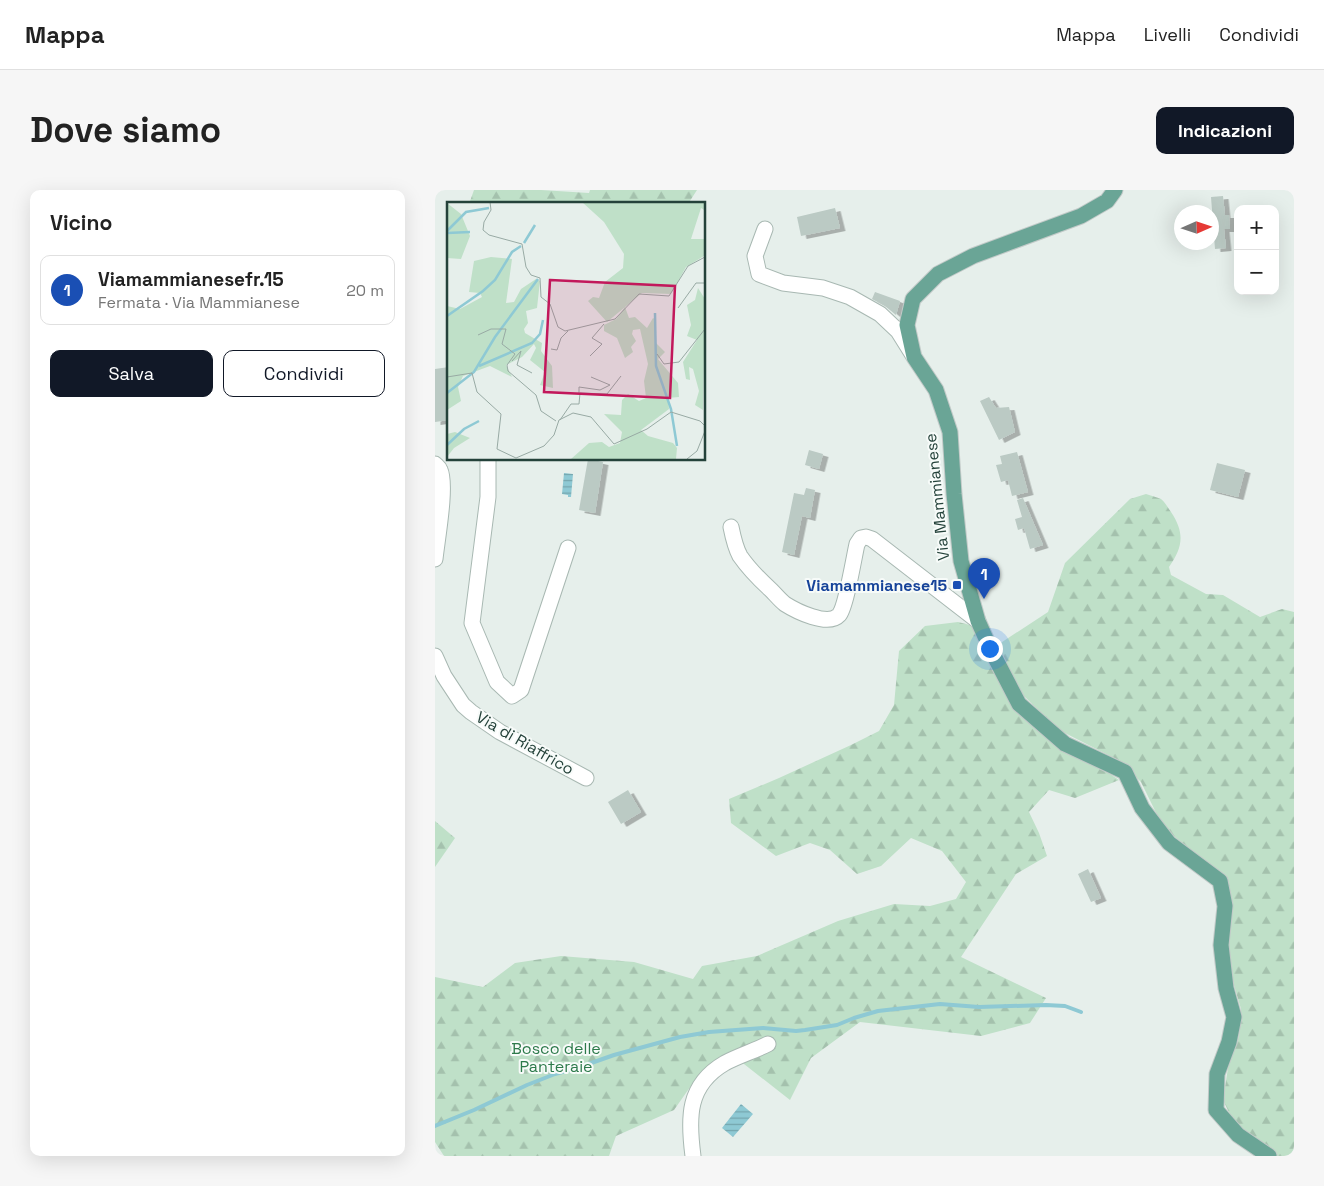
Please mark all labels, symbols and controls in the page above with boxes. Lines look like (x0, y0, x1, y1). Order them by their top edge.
text: Mappa (25, 19, 105, 50)
text: Mappa (1056, 23, 1116, 46)
text: Livelli (1144, 23, 1191, 46)
text: Condividi (1219, 23, 1299, 46)
button: Indicazioni (1156, 107, 1294, 154)
text: Dove siamo (30, 108, 221, 152)
inset map (447, 202, 705, 460)
north arrow (1174, 205, 1219, 250)
map controls (1234, 205, 1279, 295)
button: + (1234, 205, 1279, 250)
text: Vicino (50, 209, 112, 236)
button: − (1234, 250, 1279, 295)
text: Viamammianesefr.15 (98, 267, 284, 292)
text: 1 (63, 280, 71, 301)
text: 20 m (346, 280, 384, 301)
text: Fermata · Via Mammianese (98, 292, 300, 313)
button: Salva (50, 350, 213, 397)
button: Condividi (223, 350, 385, 397)
street label: Via Mammianese (920, 432, 954, 562)
pin: 1 (968, 558, 1000, 599)
place label: Viamammianese15 (806, 575, 947, 596)
marker: Viamammianese15 (951, 579, 963, 591)
your location (977, 636, 1003, 662)
street label: Via di Riaffrico (472, 706, 578, 780)
park label: Bosco delle Panteraie (511, 1038, 601, 1077)

